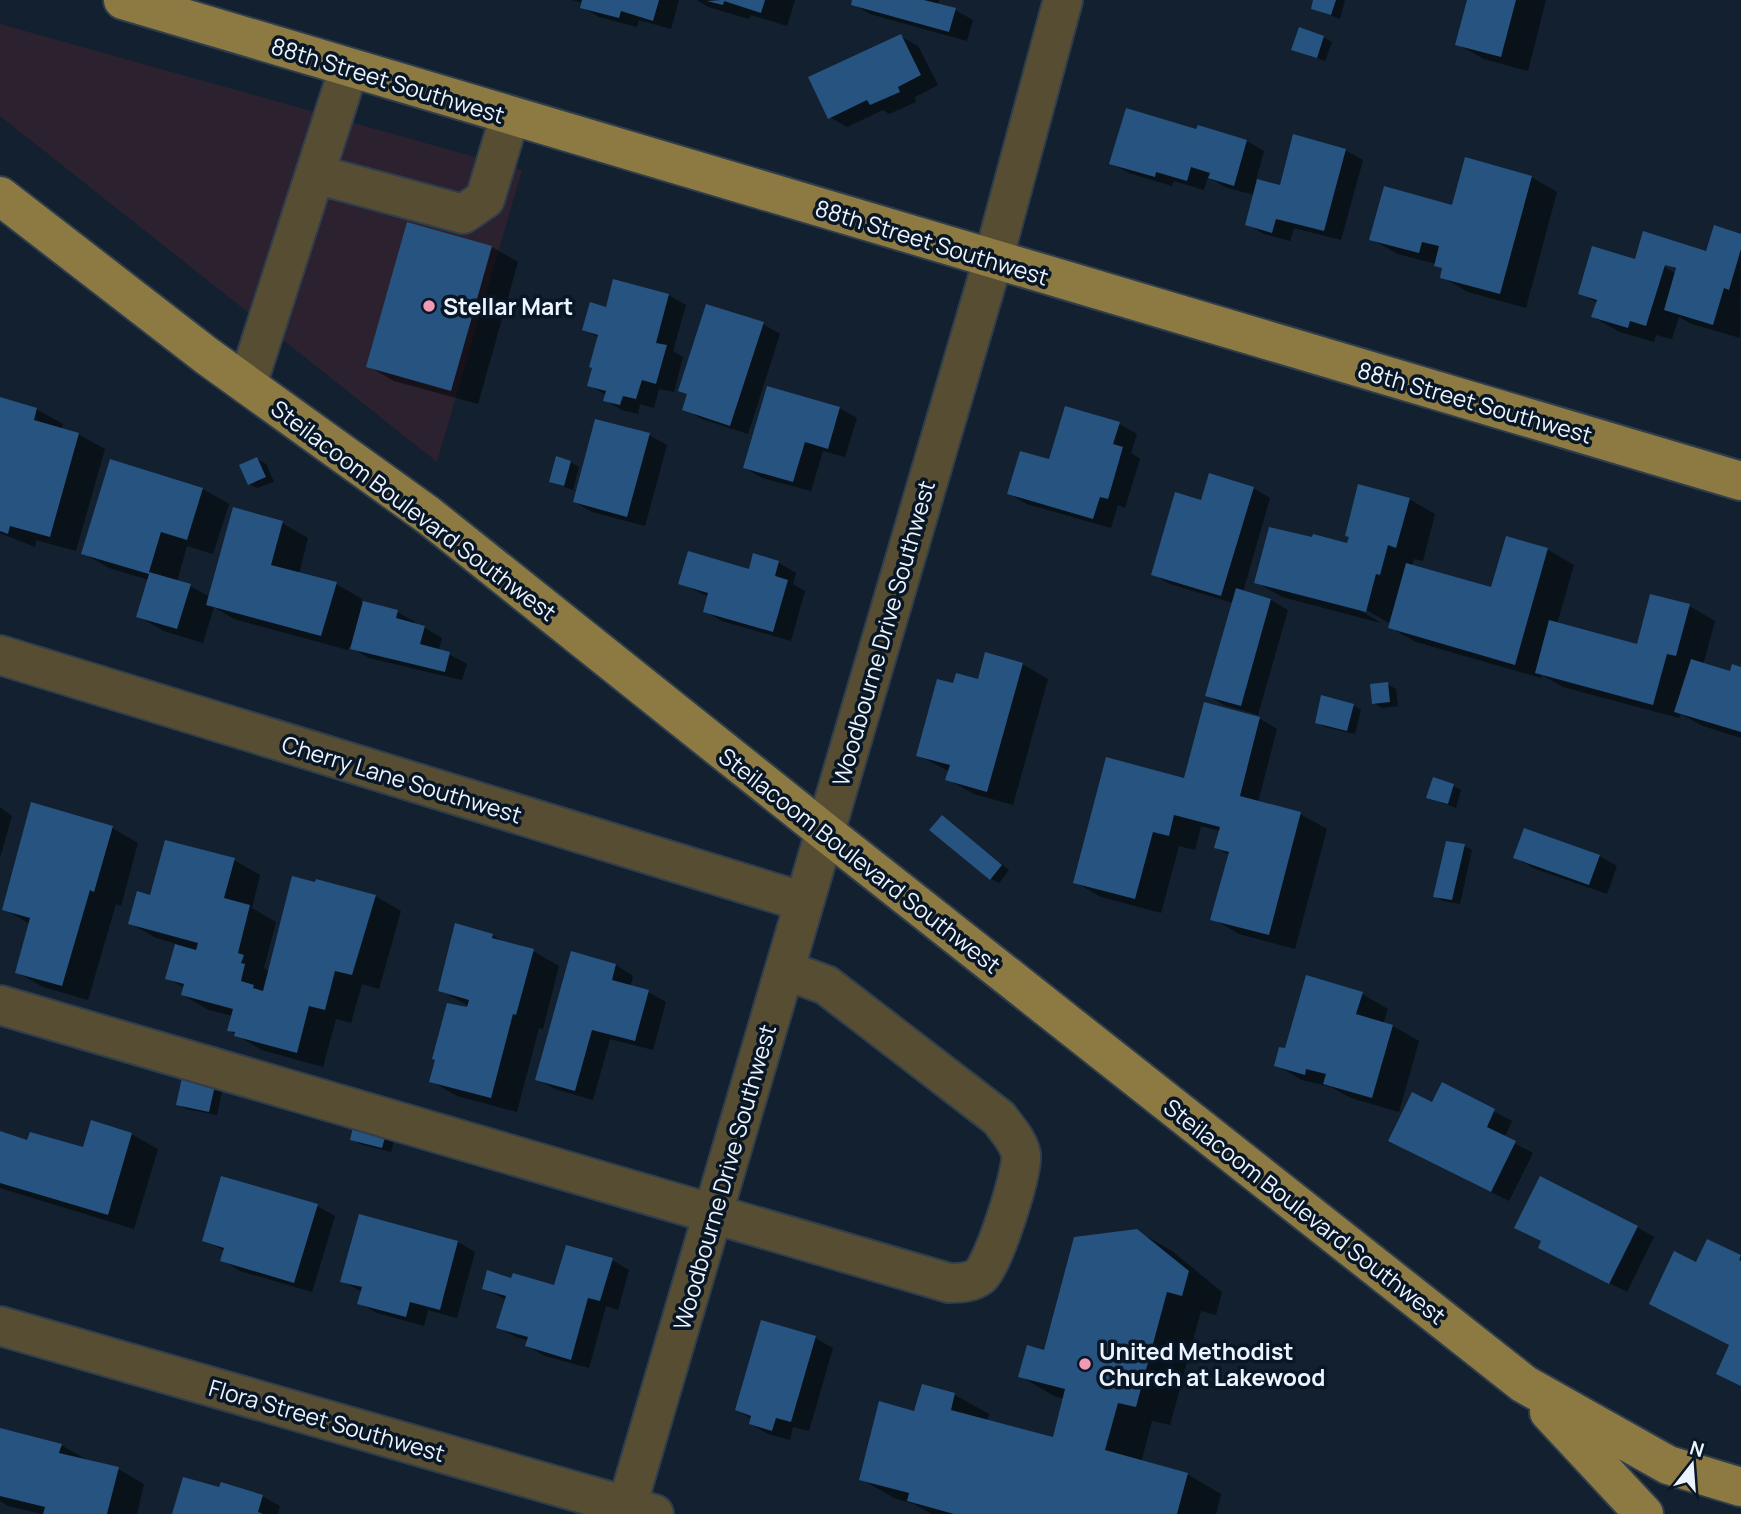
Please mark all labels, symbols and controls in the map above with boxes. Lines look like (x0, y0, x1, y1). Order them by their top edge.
street label: 88th Street Southwest (267, 29, 509, 131)
street label: 88th Street Southwest (811, 191, 1053, 293)
place label: Stellar Mart (443, 290, 573, 322)
marker: Stellar Mart (421, 298, 437, 314)
street label: 88th Street Southwest (1354, 353, 1596, 451)
street label: Steilacoom Boulevard Southwest (265, 392, 563, 628)
street label: Woodbourne Drive Southwest (824, 477, 942, 789)
street label: Cherry Lane Southwest (278, 727, 526, 831)
street label: Steilacoom Boulevard Southwest (712, 740, 1008, 980)
street label: Woodbourne Drive Southwest (665, 1021, 783, 1333)
street label: Steilacoom Boulevard Southwest (1157, 1091, 1453, 1331)
place label: United Methodist Church at Lakewood (1099, 1335, 1325, 1393)
marker: United Methodist Church at Lakewood (1077, 1356, 1093, 1372)
street label: Flora Street Southwest (205, 1371, 449, 1469)
north arrow (1657, 1430, 1727, 1500)
text: N (1687, 1434, 1707, 1463)

